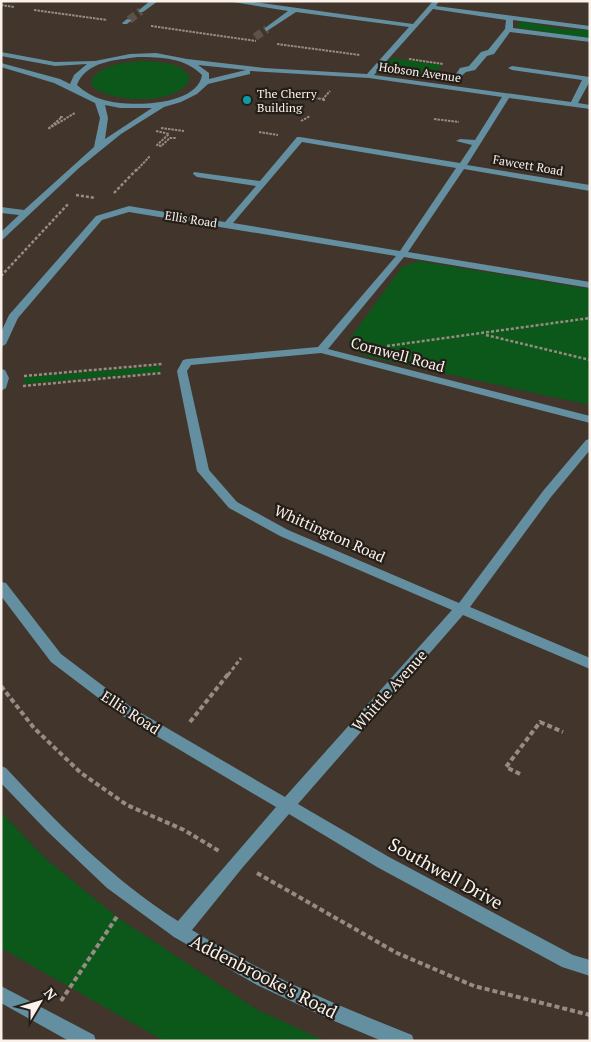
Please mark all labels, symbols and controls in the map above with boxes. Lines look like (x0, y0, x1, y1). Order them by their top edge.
street label: Hobson Avenue (378, 59, 462, 85)
place label: The Cherry Building (257, 86, 318, 115)
marker: The Cherry Building (241, 94, 253, 106)
street label: Fawcett Road (492, 151, 565, 179)
street label: Ellis Road (164, 207, 219, 231)
street label: Cornwell Road (349, 332, 447, 376)
street label: Whittington Road (271, 500, 389, 566)
street label: Whittle Avenue (347, 645, 431, 735)
street label: Ellis Road (98, 686, 164, 738)
street label: Southwell Drive (385, 832, 507, 914)
street label: Addenbrooke's Road (186, 929, 342, 1023)
north arrow (15, 977, 65, 1027)
text: N (40, 984, 62, 1004)

